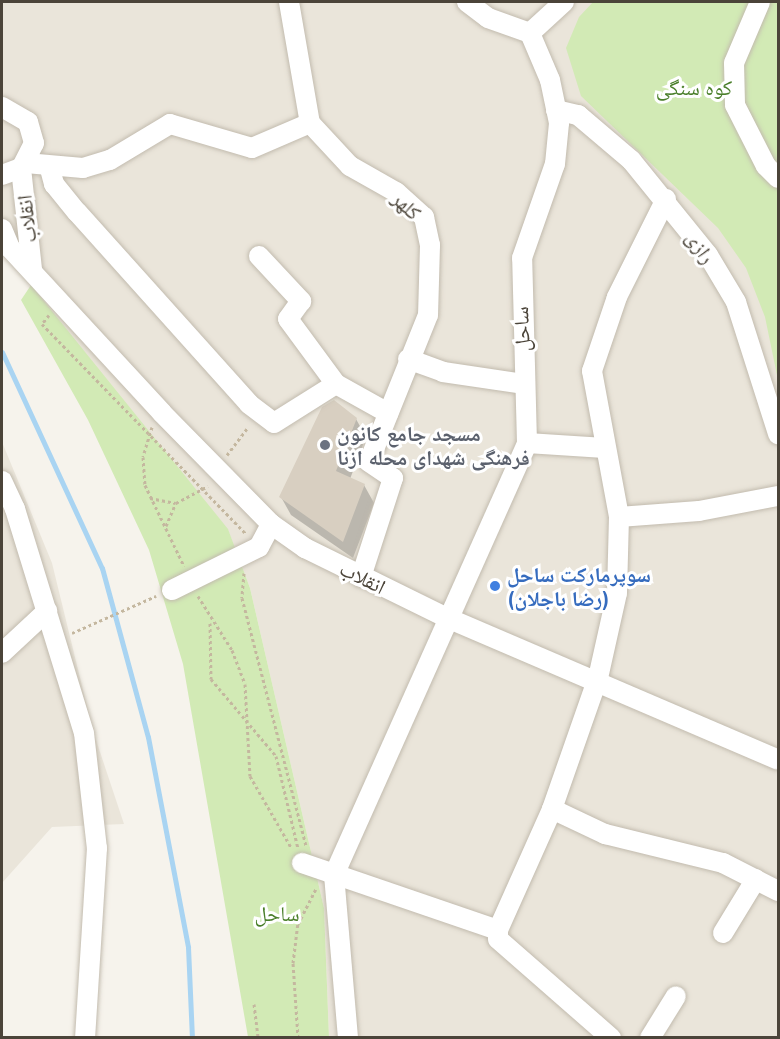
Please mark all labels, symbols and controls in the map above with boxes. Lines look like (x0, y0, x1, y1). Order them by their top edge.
park label: کوه سنگی (656, 74, 732, 100)
street label: کلهر (387, 185, 427, 225)
street label: انقلاب (11, 194, 41, 244)
street label: رازی (681, 226, 721, 268)
street label: ساحل (508, 306, 534, 352)
place label: مسجد جامع کانون فرهنگی شهدای محله ازنا (337, 420, 530, 470)
marker: مسجد جامع کانون فرهنگی شهدای محله ازنا (318, 438, 332, 452)
street label: انقلاب (336, 555, 390, 599)
place label: سوپرمارکت ساحل (رضا باجلان) (507, 561, 651, 611)
marker: سوپرمارکت ساحل (رضا باجلان) (488, 579, 502, 593)
park label: ساحل (255, 900, 299, 926)

